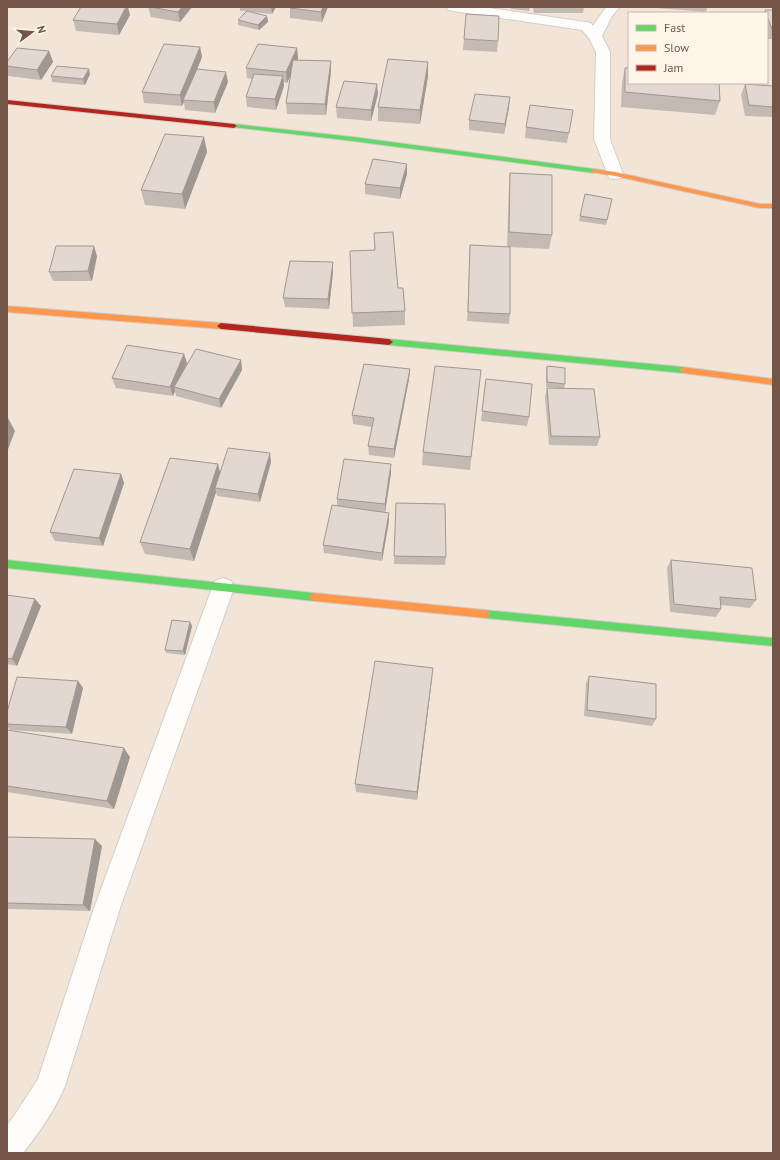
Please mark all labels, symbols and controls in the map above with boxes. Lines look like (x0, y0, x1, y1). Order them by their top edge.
north arrow (12, 12, 52, 52)
legend (628, 12, 768, 84)
text: Fast (664, 20, 685, 35)
text: N (34, 24, 49, 35)
text: Slow (664, 40, 689, 55)
text: Jam (663, 60, 683, 75)

